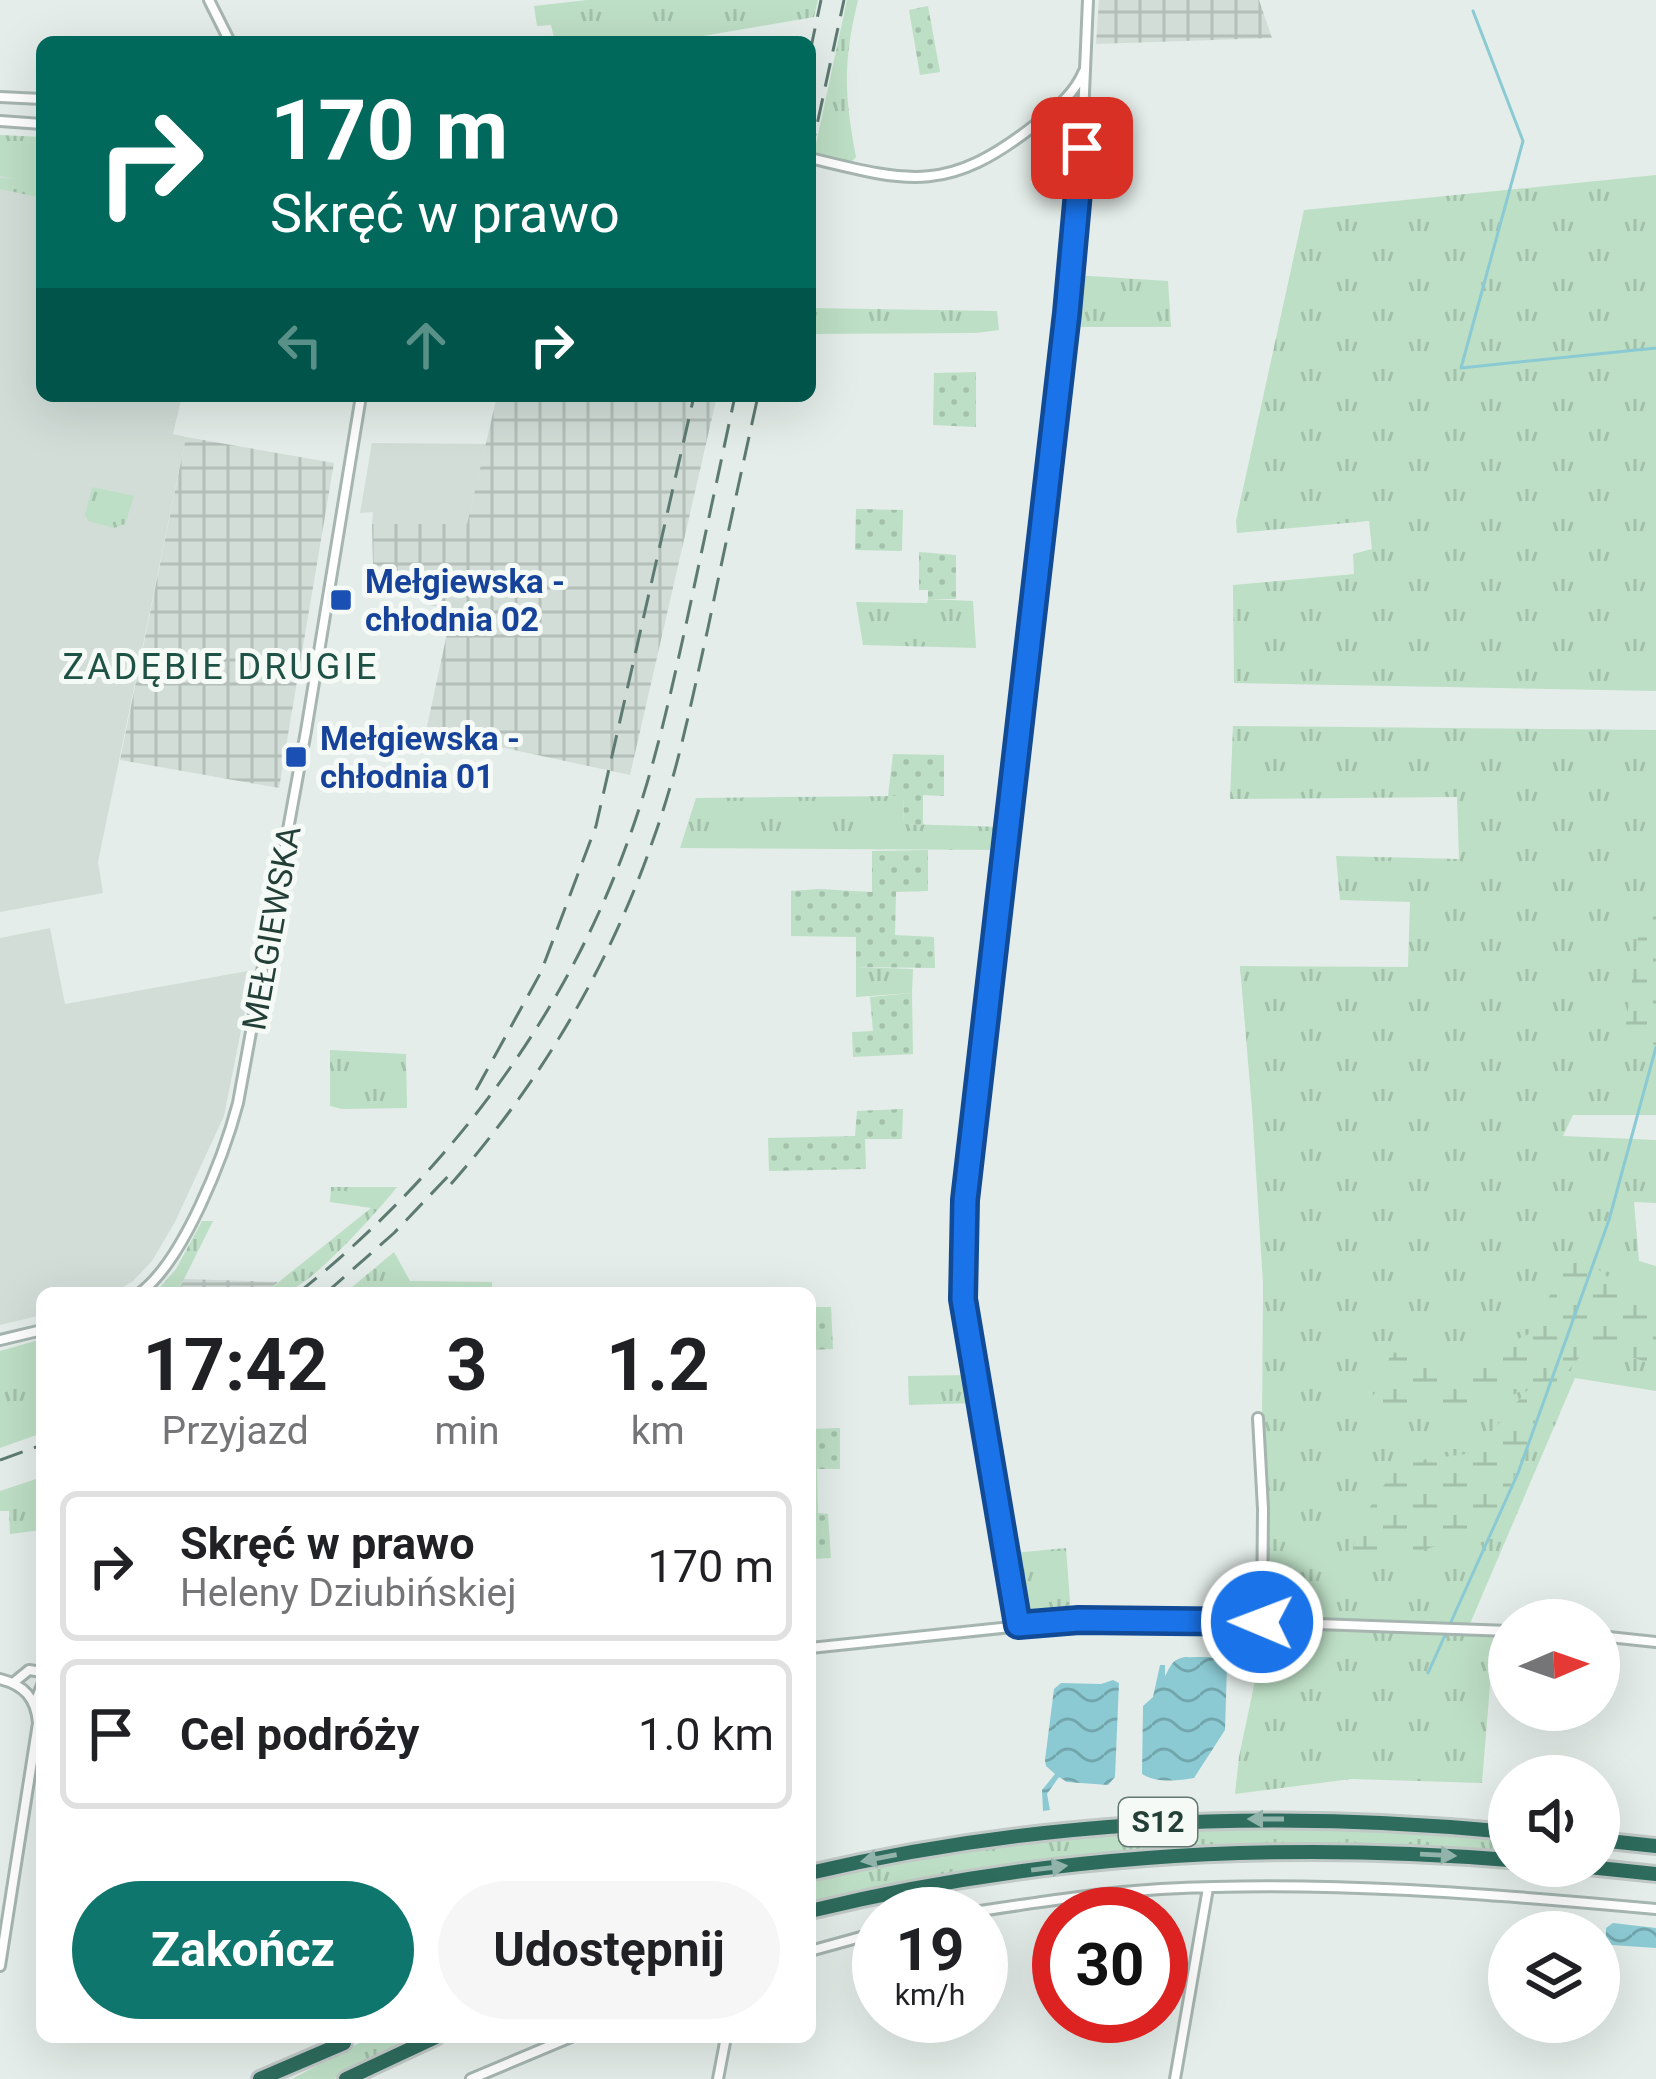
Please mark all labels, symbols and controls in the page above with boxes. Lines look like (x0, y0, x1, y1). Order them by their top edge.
text: 170 m (270, 81, 508, 180)
icon: right (72, 84, 228, 240)
pin (1031, 97, 1133, 199)
icon: arrive (1049, 115, 1115, 181)
text: Skręć w prawo (270, 182, 620, 245)
icon: left (267, 312, 333, 378)
icon: ahead (393, 312, 459, 378)
icon: right (519, 312, 585, 378)
place label: Mełgiewska - chłodnia 02 (365, 562, 565, 639)
marker: Mełgiewska - chłodnia 02 (328, 587, 354, 613)
district label: ZADĘBIE DRUGIE (63, 646, 379, 688)
place label: Mełgiewska - chłodnia 01 (320, 719, 520, 796)
marker: Mełgiewska - chłodnia 01 (283, 744, 309, 770)
street label: MEŁGIEWSKA (234, 822, 309, 1033)
text: 17:42 (142, 1323, 328, 1408)
text: 3 (446, 1323, 488, 1408)
text: 1.2 (606, 1323, 710, 1408)
text: Przyjazd (162, 1408, 309, 1454)
text: min (434, 1408, 500, 1454)
text: km (631, 1408, 685, 1454)
text: Skręć w prawo (180, 1517, 475, 1570)
icon: right (78, 1533, 144, 1599)
text: 170 m (648, 1540, 774, 1593)
position arrow (1199, 1559, 1325, 1685)
text: Heleny Dziubińskiej (180, 1570, 517, 1616)
north arrow (1488, 1599, 1620, 1731)
map controls (1488, 1599, 1620, 2043)
icon: arrive (78, 1701, 144, 1767)
text: Cel podróży (180, 1708, 419, 1761)
text: 1.0 km (638, 1708, 774, 1761)
button: sound (1488, 1755, 1620, 1887)
road number: S12 (1119, 1798, 1197, 1846)
one-way arrow (1246, 1809, 1284, 1829)
one-way arrow (1420, 1846, 1458, 1865)
one-way arrow (860, 1849, 897, 1868)
one-way arrow (1031, 1858, 1068, 1877)
button: Zakończ (72, 1881, 414, 2019)
button: Udostępnij (438, 1881, 780, 2019)
speed limit sign: 30 (1032, 1887, 1188, 2043)
button: layers (1488, 1911, 1620, 2043)
text: 19 (896, 1914, 964, 1985)
text: km/h (895, 1977, 965, 2012)

